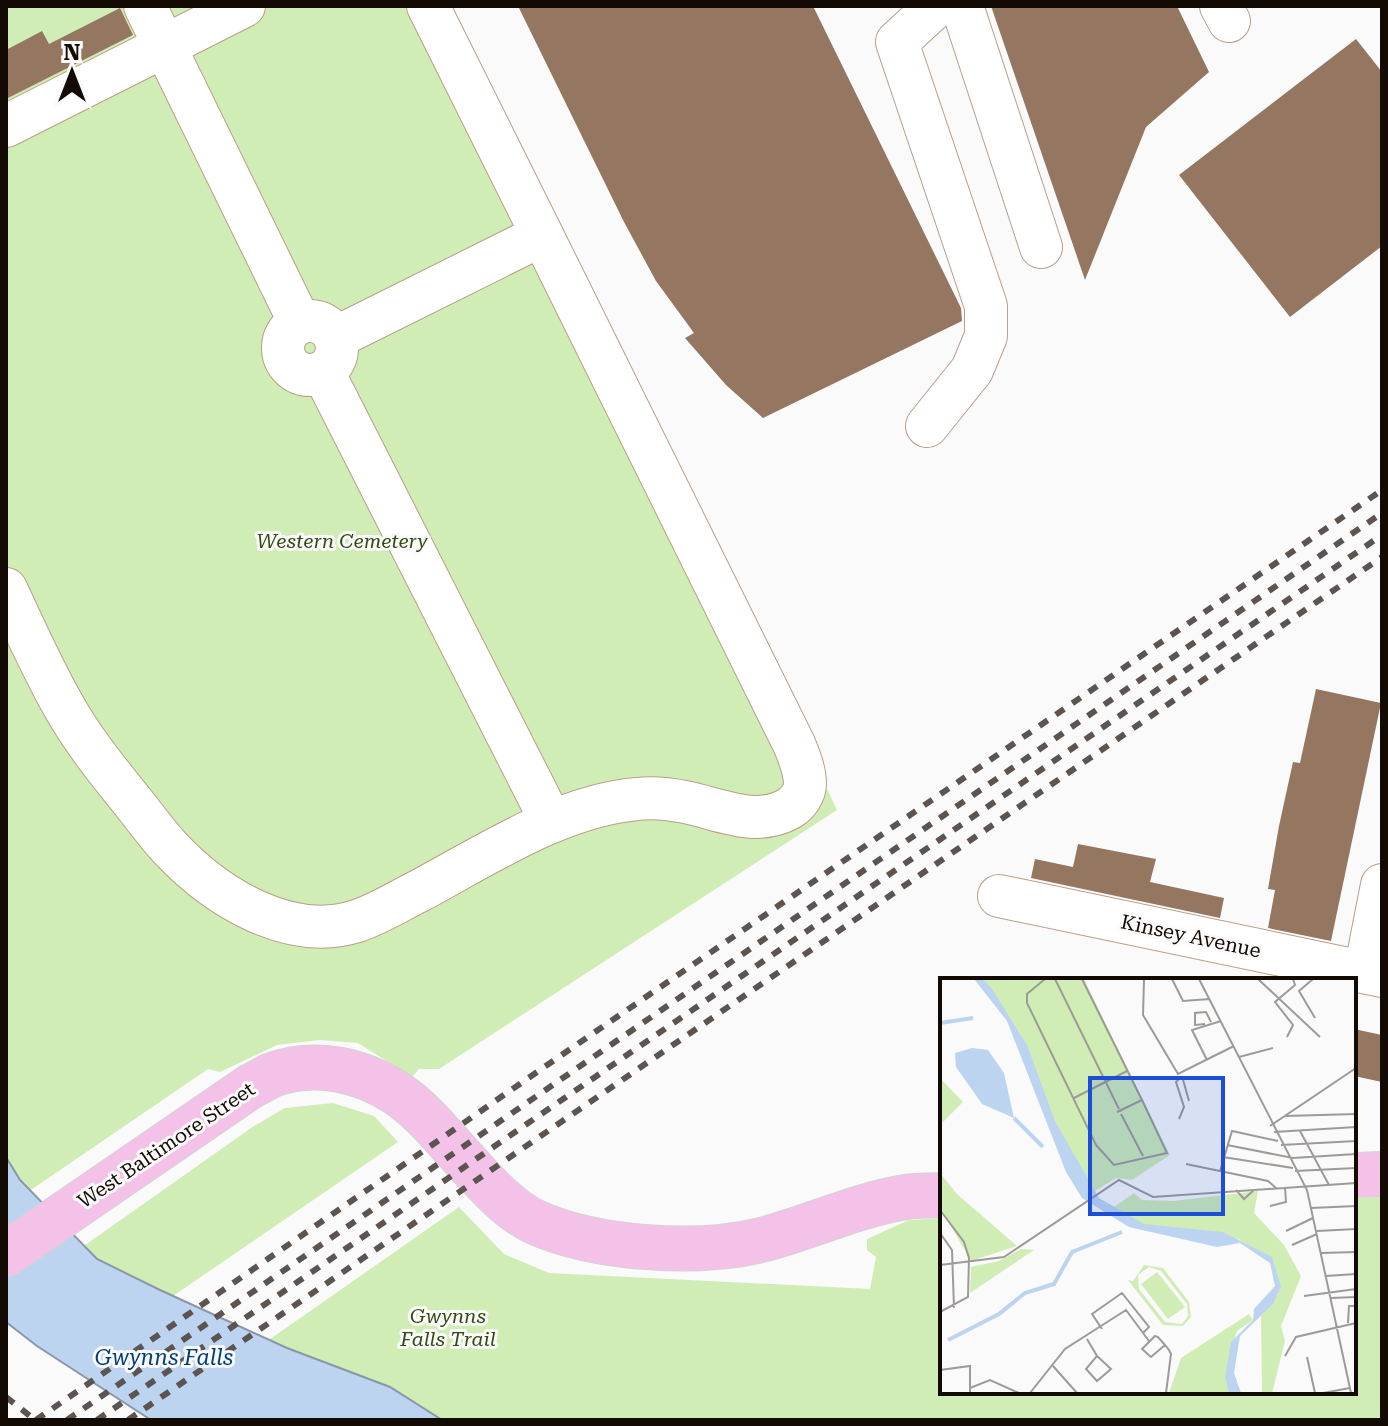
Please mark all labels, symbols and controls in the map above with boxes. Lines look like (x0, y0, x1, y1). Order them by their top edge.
north arrow (32, 32, 112, 112)
text: N (64, 40, 81, 65)
park label: Western Cemetery (256, 529, 428, 553)
street label: Kinsey Avenue (1119, 909, 1263, 963)
inset map (940, 978, 1356, 1394)
street label: West Baltimore Street (73, 1076, 260, 1213)
park label: Gwynns Falls Trail (399, 1304, 496, 1351)
water label: Gwynns Falls (95, 1345, 233, 1370)

